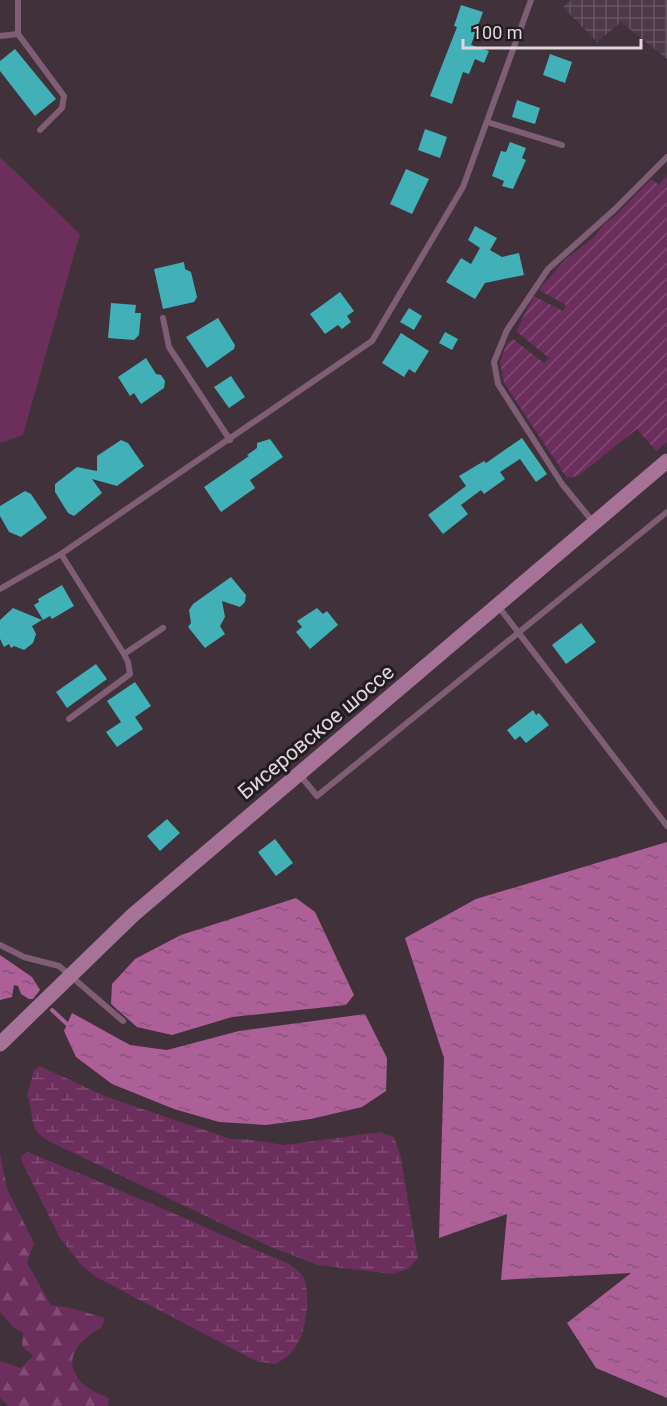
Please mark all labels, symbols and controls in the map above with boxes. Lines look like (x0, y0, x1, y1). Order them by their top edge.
scale bar (463, 12, 642, 50)
text: 100 m (472, 22, 523, 43)
street label: Бисеровское шоссе (233, 660, 399, 804)

